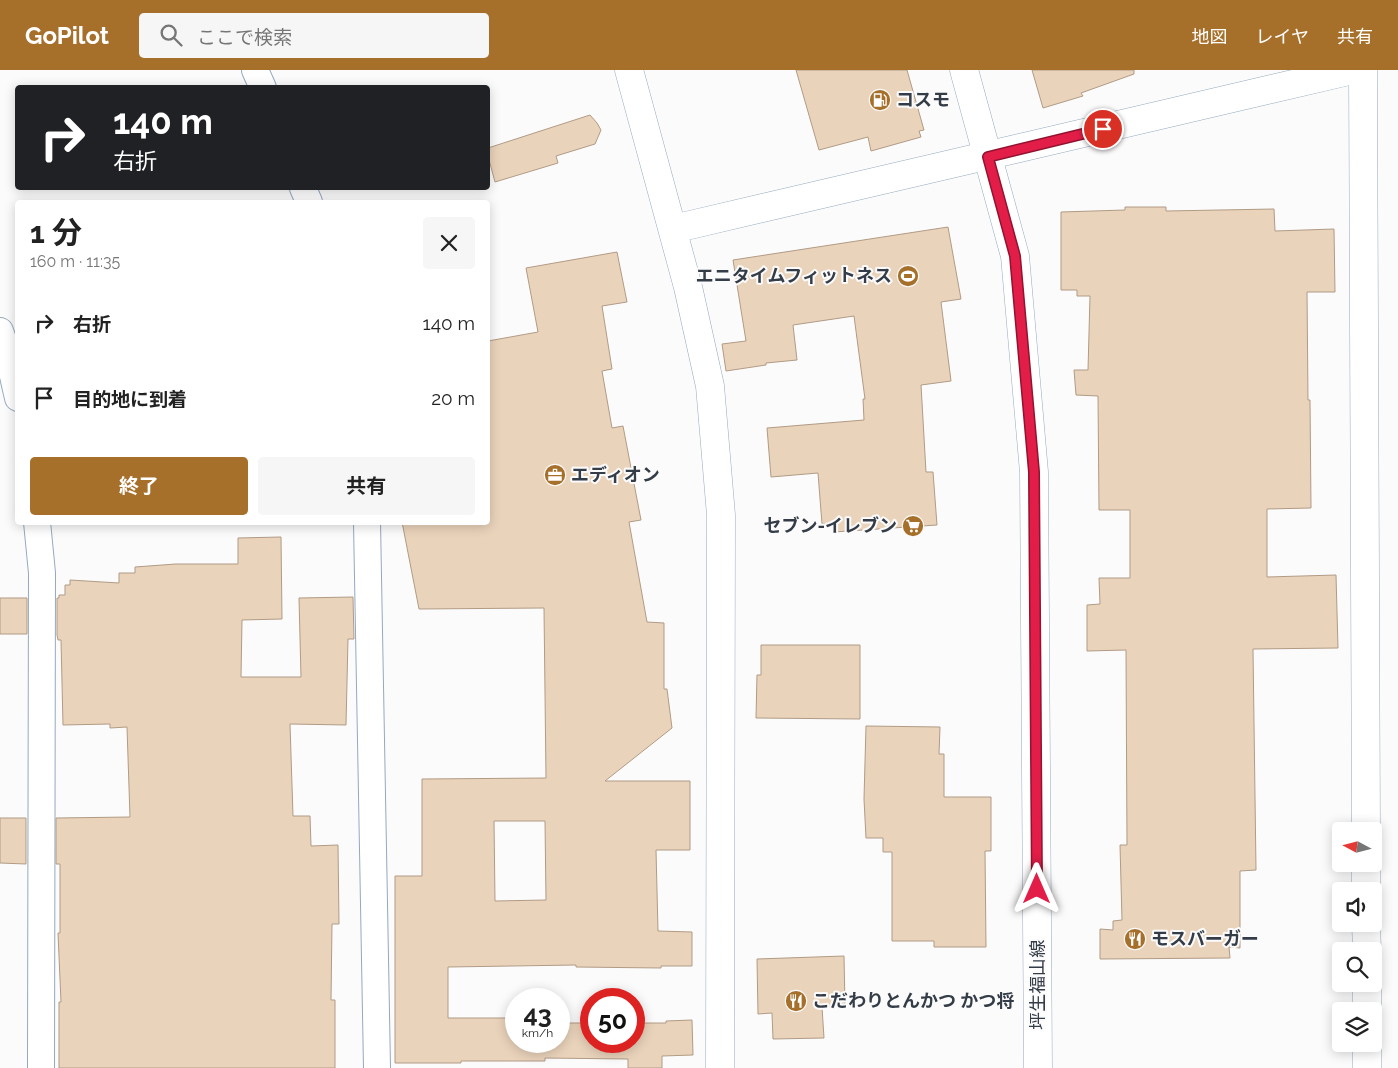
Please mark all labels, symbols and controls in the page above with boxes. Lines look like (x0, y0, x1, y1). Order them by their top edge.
search box (139, 13, 489, 58)
text: GoPilot (25, 21, 109, 50)
icon: search (157, 21, 185, 49)
text: ここで検索 (197, 26, 292, 48)
text: 地図 (1192, 26, 1228, 47)
text: レイヤ (1256, 26, 1309, 47)
text: 共有 (1337, 26, 1373, 47)
fuel station icon: コスモ (868, 88, 892, 112)
place label: コスモ (896, 89, 950, 110)
text: 140 m (113, 101, 213, 142)
icon: right (30, 105, 95, 170)
pin (1082, 108, 1124, 150)
icon: arrive (1089, 115, 1117, 143)
text: 右折 (113, 148, 157, 174)
text: 1 分 (30, 215, 82, 250)
button: close (423, 217, 475, 269)
text: 160 m · 11:35 (30, 252, 120, 271)
sports icon: エニタイムフィットネス (896, 264, 920, 288)
place label: エニタイムフィットネス (696, 265, 892, 286)
icon: right (30, 309, 58, 337)
text: 140 m (423, 312, 475, 334)
text: 右折 (73, 313, 111, 335)
icon: arrive (30, 384, 58, 412)
text: 20 m (431, 387, 475, 409)
text: 目的地に到着 (73, 388, 187, 410)
button: 終了 (30, 457, 248, 515)
button: 共有 (258, 457, 475, 515)
office icon: エディオン (543, 463, 567, 487)
place label: エディオン (571, 464, 660, 485)
supermarket icon: セブン-イレブン (901, 514, 925, 538)
place label: セブン-イレブン (763, 515, 897, 536)
north arrow (1332, 822, 1382, 872)
map controls (1332, 822, 1382, 1052)
position arrow (1010, 862, 1062, 914)
button: sound (1332, 882, 1382, 932)
restaurant icon: モスバーガー (1123, 927, 1147, 951)
place label: モスバーガー (1151, 928, 1259, 949)
street label: 坪生福山線 (1027, 940, 1048, 1030)
button: search (1332, 942, 1382, 992)
speed limit sign: 50 (580, 988, 645, 1053)
restaurant icon: こだわりとんかつ かつ将 (784, 989, 808, 1013)
place label: こだわりとんかつ かつ将 (812, 990, 1014, 1011)
text: 43 (523, 999, 552, 1029)
button: layers (1332, 1002, 1382, 1052)
text: km/h (522, 1026, 553, 1040)

